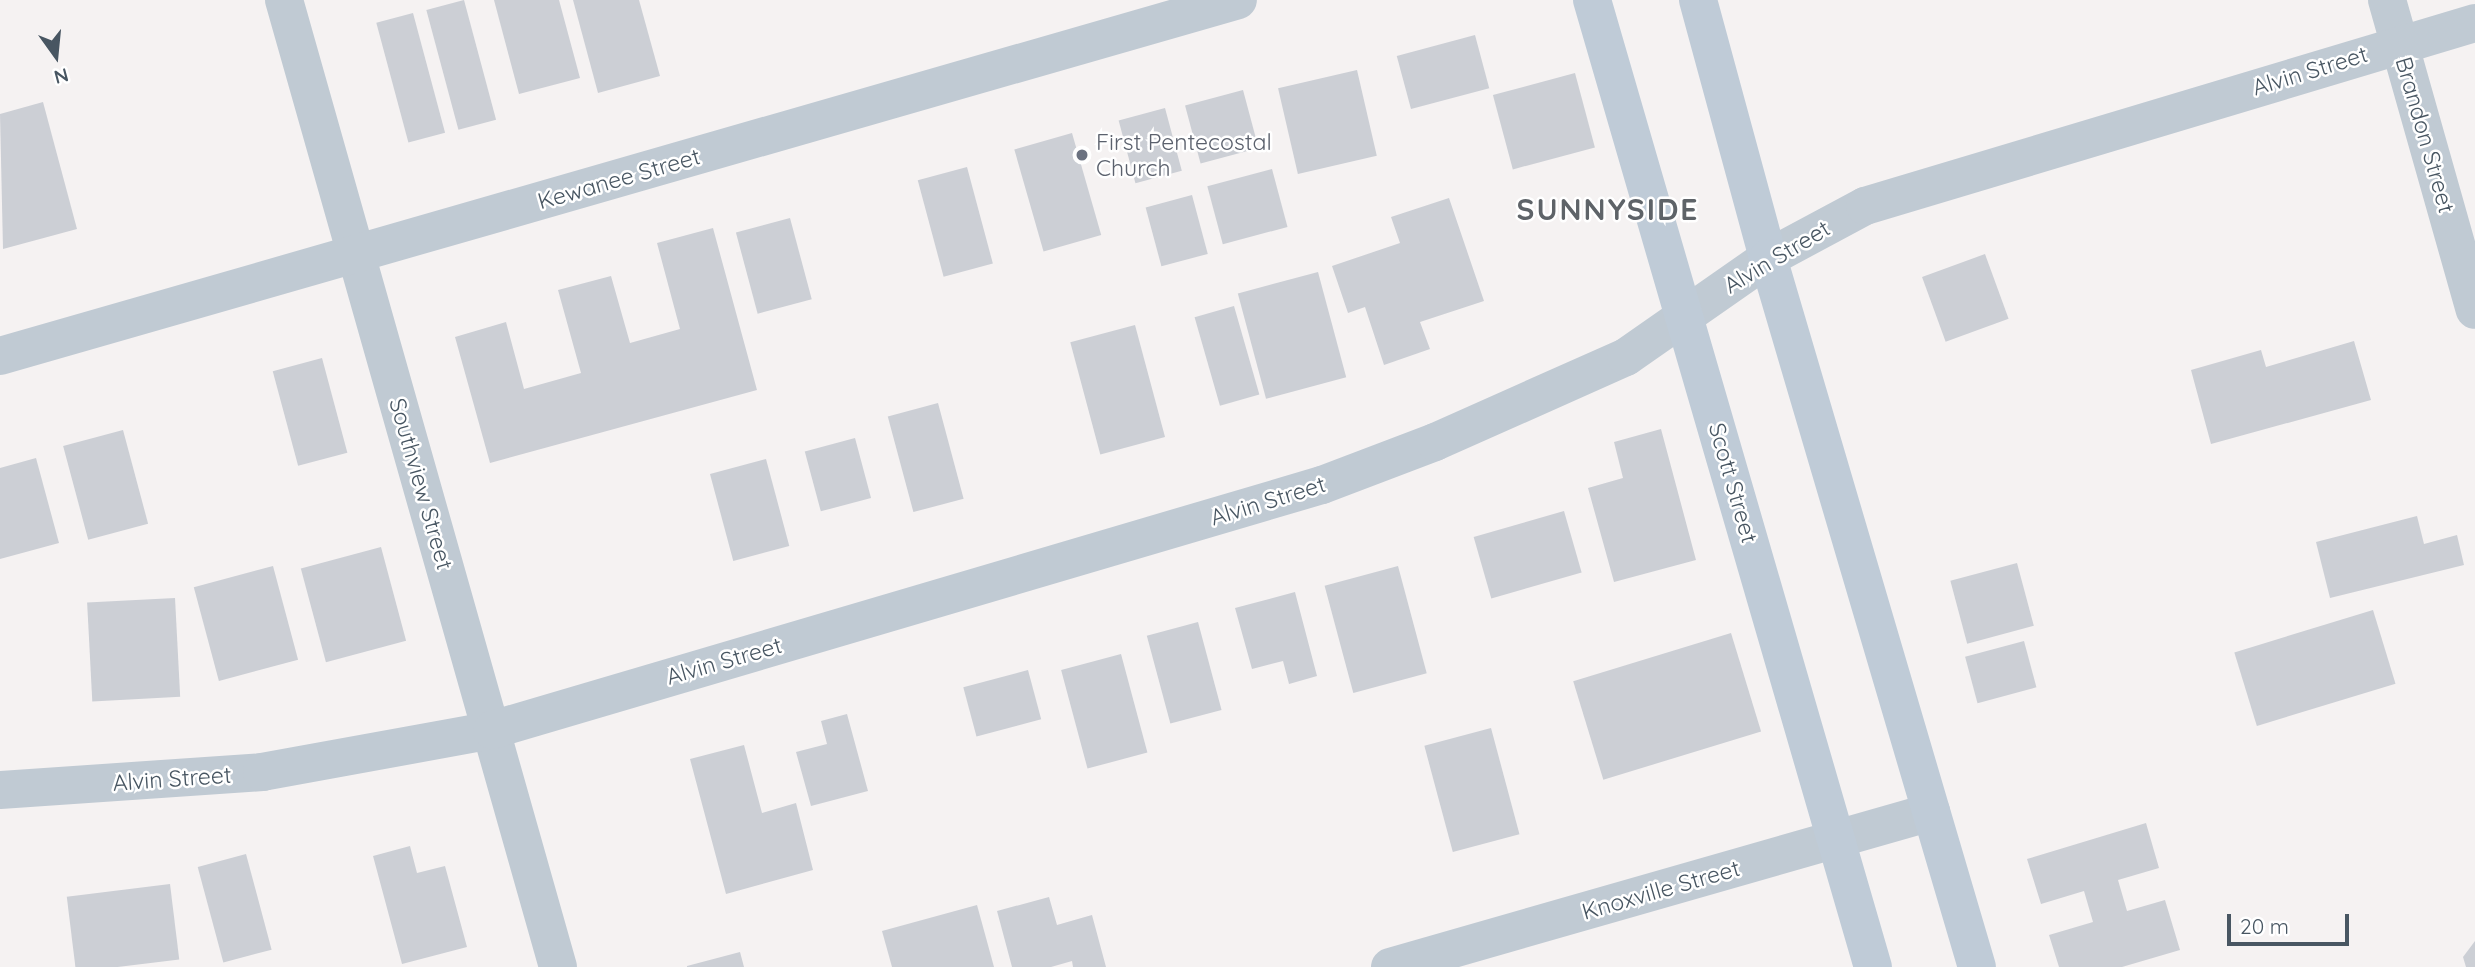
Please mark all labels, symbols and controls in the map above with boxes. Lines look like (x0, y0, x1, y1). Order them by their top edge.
north arrow (21, 21, 91, 91)
street label: Alvin Street (2249, 40, 2371, 102)
street label: Brandon Street (2390, 54, 2460, 216)
text: N (52, 63, 71, 90)
place label: First Pentecostal Church (1096, 128, 1272, 182)
street label: Kewanee Street (535, 143, 703, 215)
marker: First Pentecostal Church (1074, 147, 1090, 163)
district label: SUNNYSIDE (1518, 191, 1698, 227)
street label: Alvin Street (1719, 214, 1835, 300)
street label: Southview Street (383, 395, 459, 573)
street label: Scott Street (1703, 420, 1763, 546)
street label: Alvin Street (1207, 470, 1329, 532)
street label: Alvin Street (663, 631, 785, 691)
street label: Alvin Street (112, 761, 232, 797)
street label: Knoxville Street (1579, 854, 1743, 926)
scale bar (2230, 900, 2352, 944)
text: 20 m (2240, 913, 2289, 939)

